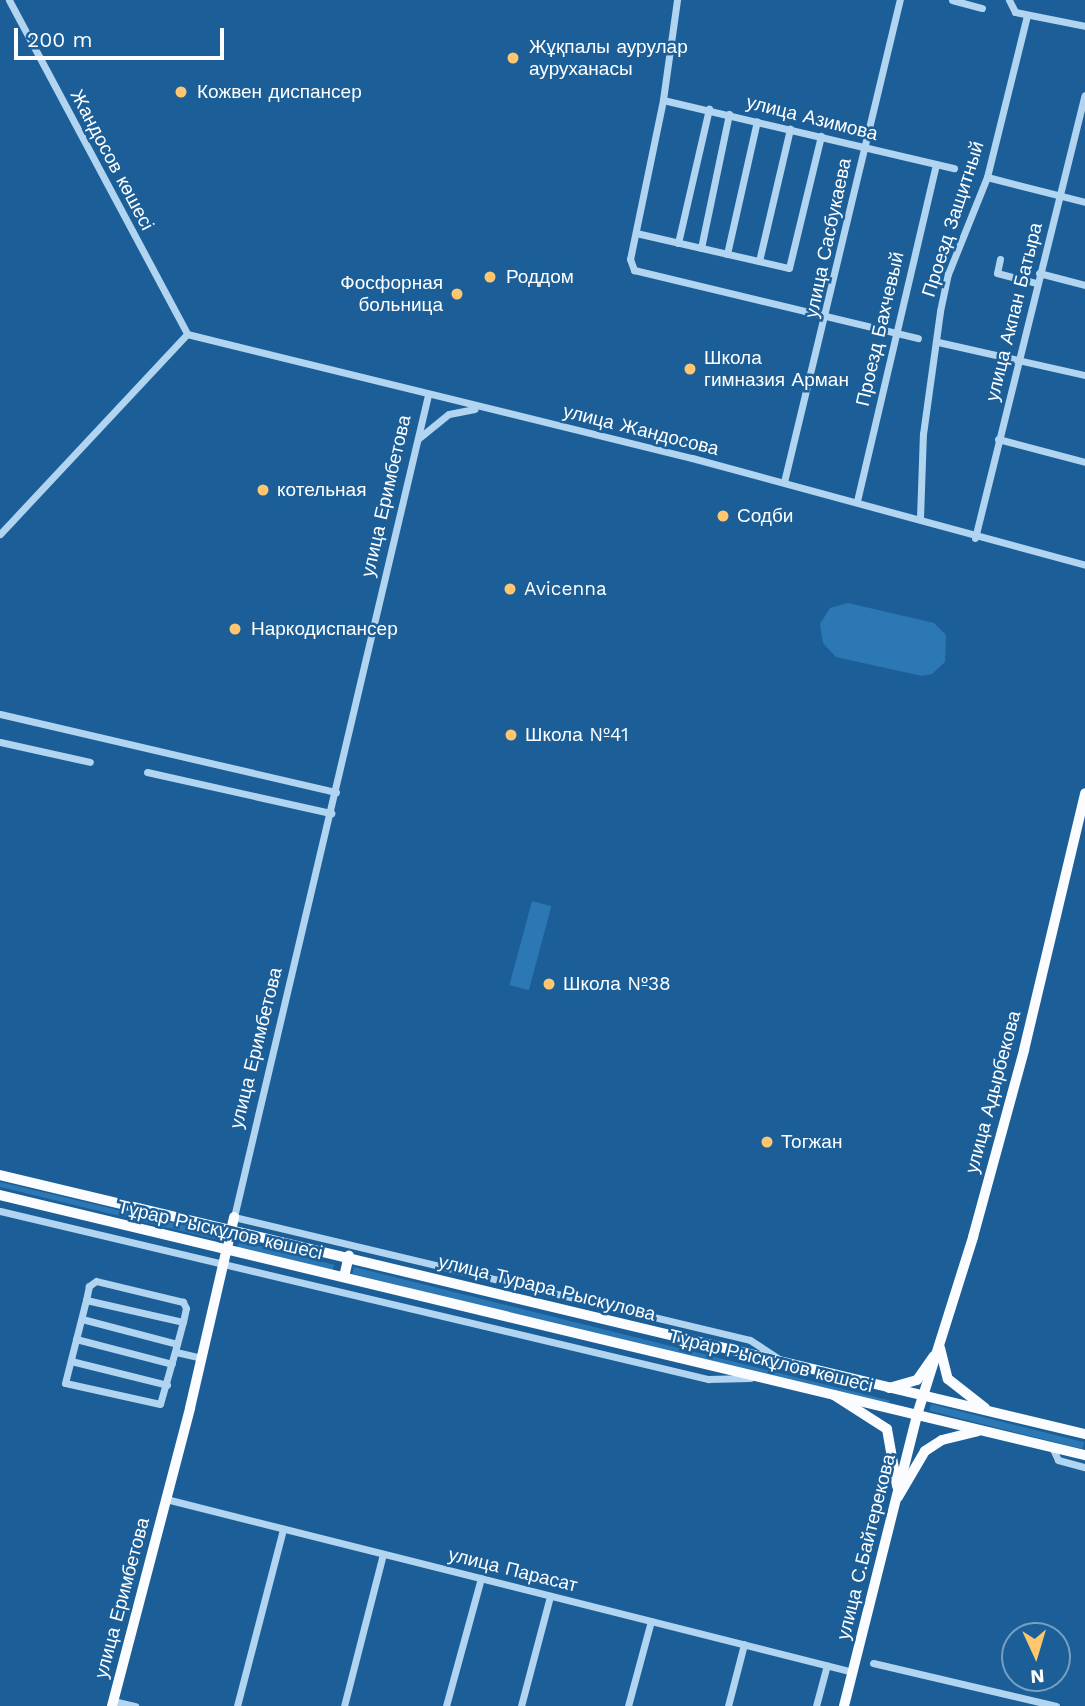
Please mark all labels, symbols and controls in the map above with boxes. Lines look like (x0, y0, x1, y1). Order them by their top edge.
scale bar (18, 14, 228, 58)
text: 200 m (27, 27, 93, 52)
place label: Жұқпалы аурулар ауруханасы (529, 36, 688, 80)
marker: Жұқпалы аурулар ауруханасы (503, 48, 523, 68)
place label: Кожвен диспансер (197, 81, 362, 103)
marker: Кожвен диспансер (171, 82, 191, 102)
street label: Жандосов көшесі (65, 86, 159, 234)
street label: улица Азимова (744, 91, 880, 145)
street label: Проезд Защитный (917, 138, 989, 300)
street label: улица Сасбукаева (800, 156, 856, 320)
street label: улица Акпан Батыра (981, 220, 1047, 404)
street label: Проезд Бахчевый (851, 250, 909, 408)
place label: Роддом (506, 266, 574, 288)
marker: Роддом (480, 267, 500, 287)
place label: Фосфорная больница (340, 272, 443, 316)
marker: Фосфорная больница (449, 286, 465, 302)
place label: Школа гимназия Арман (704, 347, 849, 391)
marker: Школа гимназия Арман (682, 361, 698, 377)
street label: улица Жандосова (561, 400, 721, 460)
street label: улица Еримбетова (356, 413, 416, 579)
place label: котельная (277, 479, 366, 501)
marker: котельная (255, 482, 271, 498)
place label: Содби (737, 505, 793, 527)
marker: Содби (715, 508, 731, 524)
place label: Avicenna (524, 578, 607, 600)
marker: Avicenna (502, 581, 518, 597)
place label: Наркодиспансер (251, 618, 398, 640)
marker: Наркодиспансер (225, 619, 245, 639)
place label: Школа №41 (525, 724, 629, 746)
marker: Школа №41 (503, 727, 519, 743)
street label: улица Еримбетова (225, 965, 287, 1131)
place label: Школа №38 (563, 973, 671, 995)
marker: Школа №38 (541, 976, 557, 992)
street label: улица Адырбекова (960, 1008, 1026, 1176)
place label: Тогжан (781, 1131, 842, 1153)
marker: Тогжан (759, 1134, 775, 1150)
street label: Тұрар Рыскұлов көшесі (115, 1195, 325, 1265)
street label: улица Турара Рыскулова (436, 1250, 658, 1326)
street label: Тұрар Рыскұлов көшесі (666, 1325, 876, 1397)
street label: улица С.Байтерекова (832, 1452, 900, 1642)
street label: улица Еримбетова (90, 1515, 154, 1681)
street label: улица Парасат (446, 1543, 580, 1597)
north arrow (1001, 1622, 1071, 1692)
text: N (1030, 1664, 1045, 1688)

